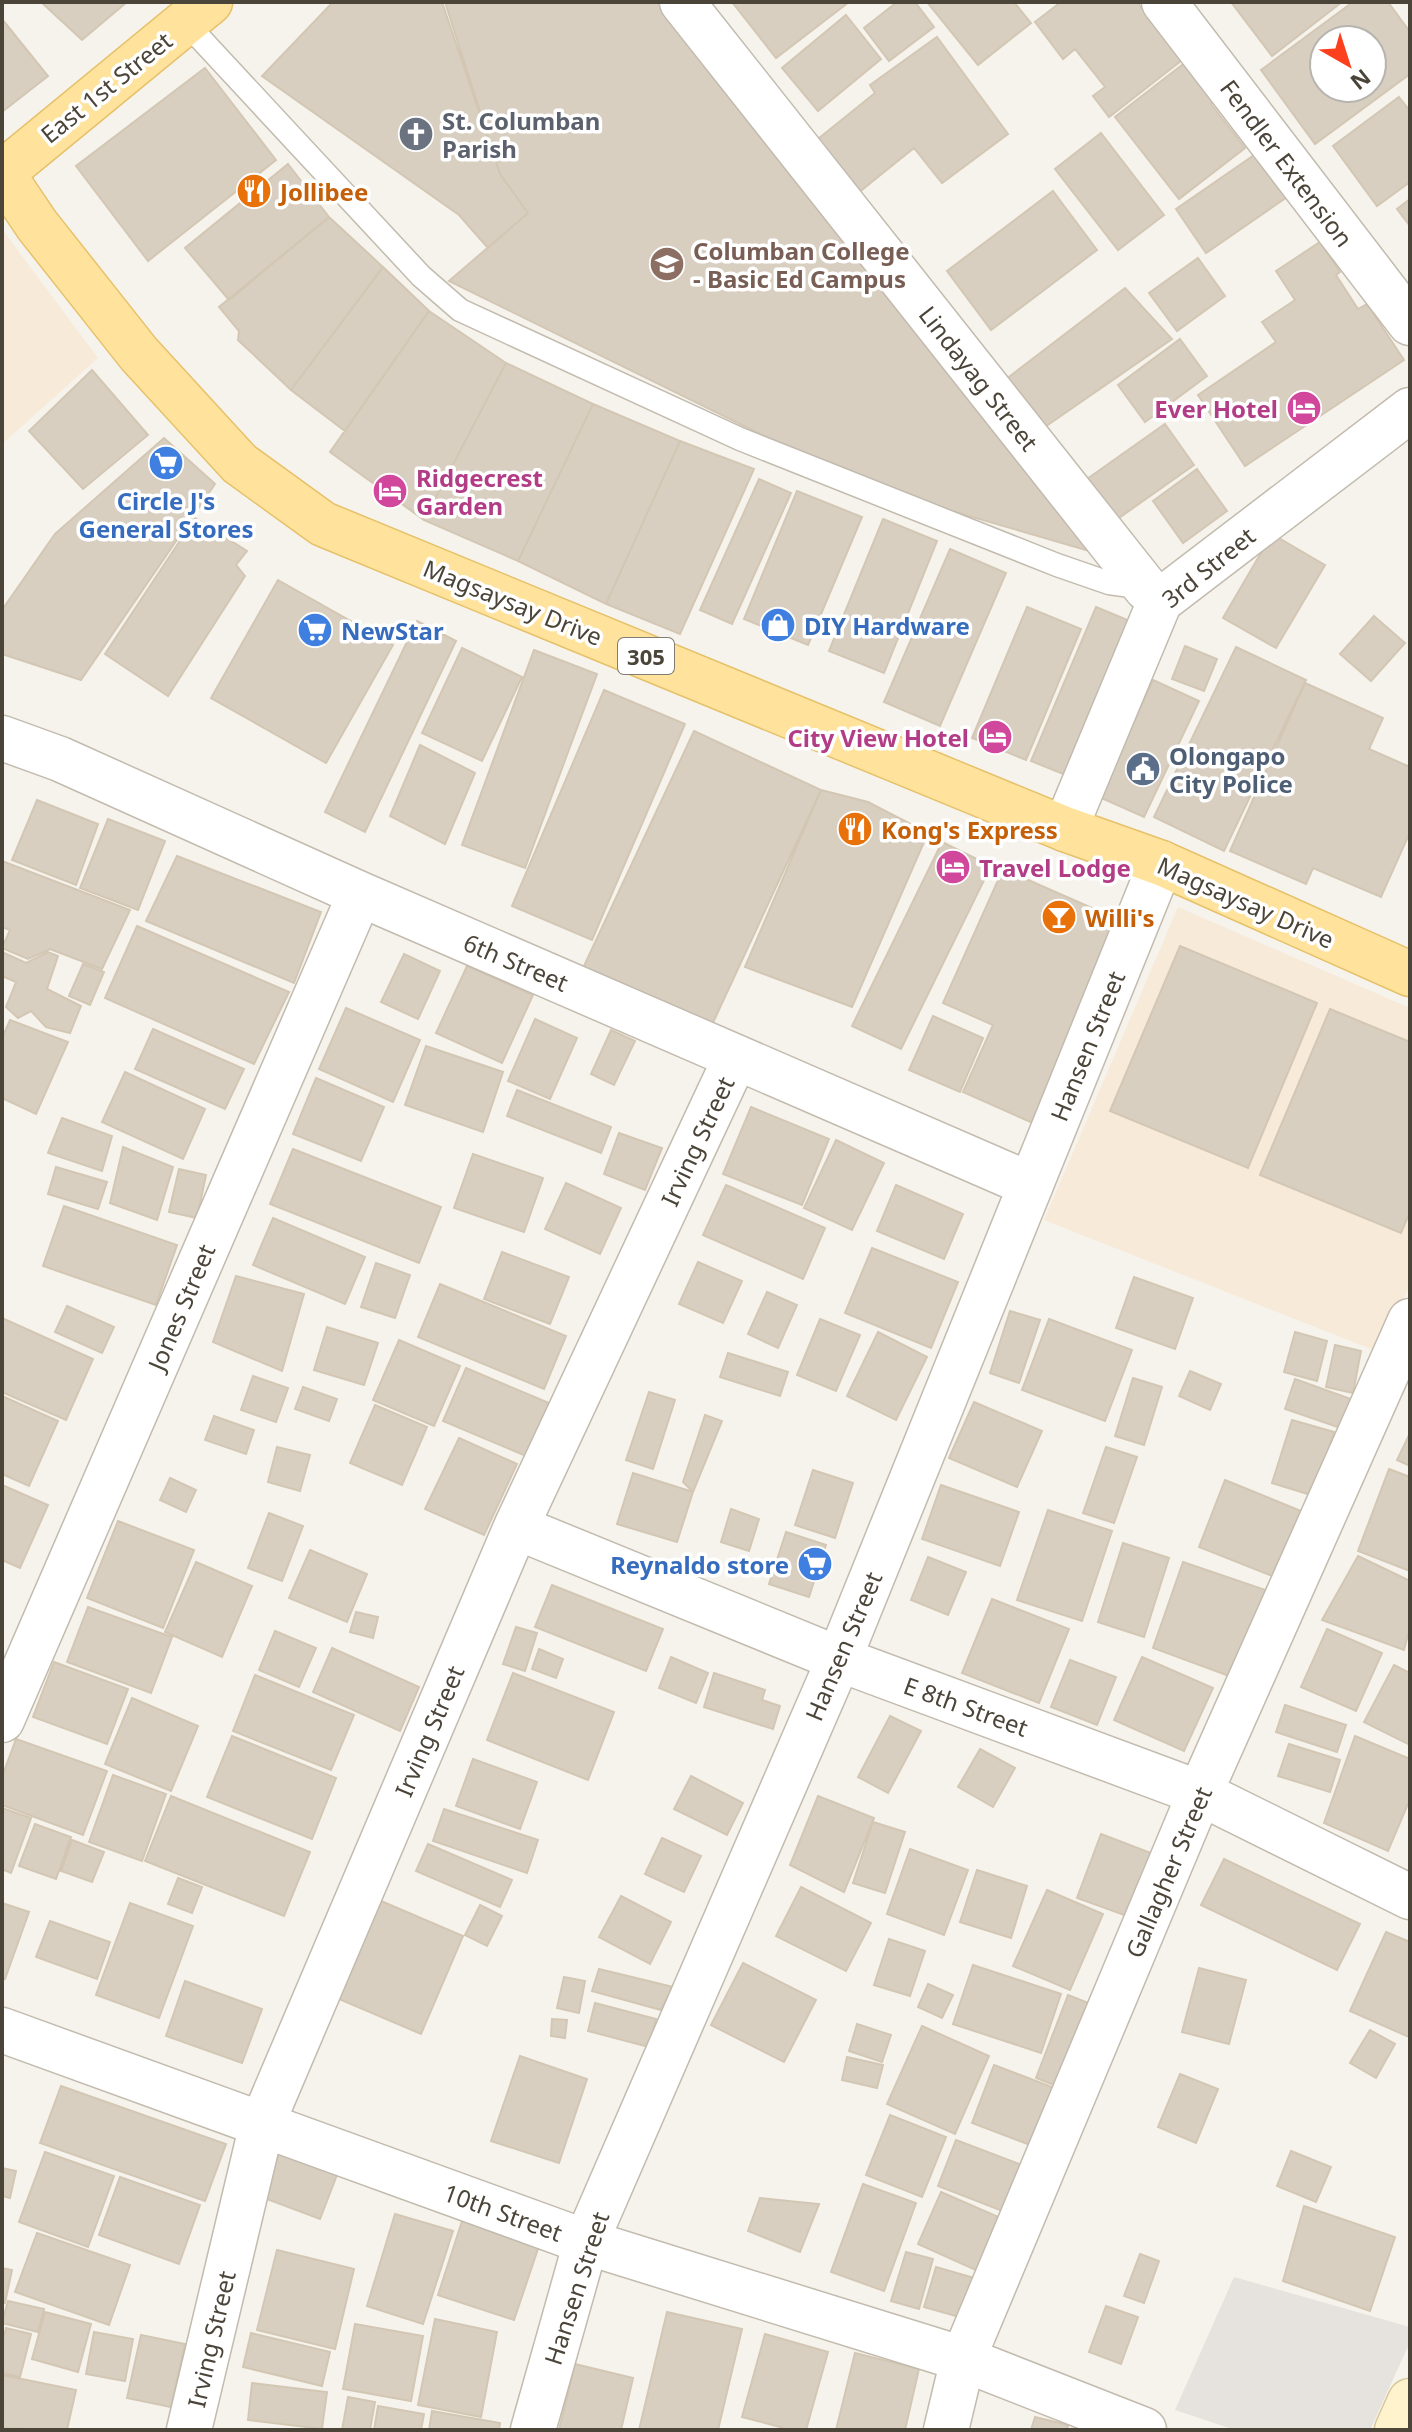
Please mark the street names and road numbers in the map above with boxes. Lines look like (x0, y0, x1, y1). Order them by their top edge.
street label: East 1st Street (33, 24, 179, 150)
street label: Fendler Extension (1213, 73, 1361, 253)
street label: Lindayag Street (912, 299, 1046, 458)
street label: 3rd Street (1154, 519, 1262, 615)
street label: Magsaysay Drive (419, 551, 607, 653)
road number: 305 (618, 638, 674, 674)
street label: Magsaysay Drive (1153, 848, 1339, 956)
street label: 6th Street (459, 925, 574, 999)
street label: Hansen Street (1042, 966, 1132, 1126)
street label: Irving Street (653, 1071, 742, 1211)
street label: Jones Street (139, 1238, 223, 1377)
street label: Hansen Street (797, 1566, 889, 1726)
street label: Irving Street (387, 1660, 472, 1802)
street label: E 8th Street (899, 1668, 1033, 1744)
street label: Gallagher Street (1117, 1781, 1219, 1963)
street label: 10th Street (439, 2175, 567, 2249)
street label: Hansen Street (536, 2207, 616, 2369)
street label: Irving Street (179, 2267, 243, 2411)

